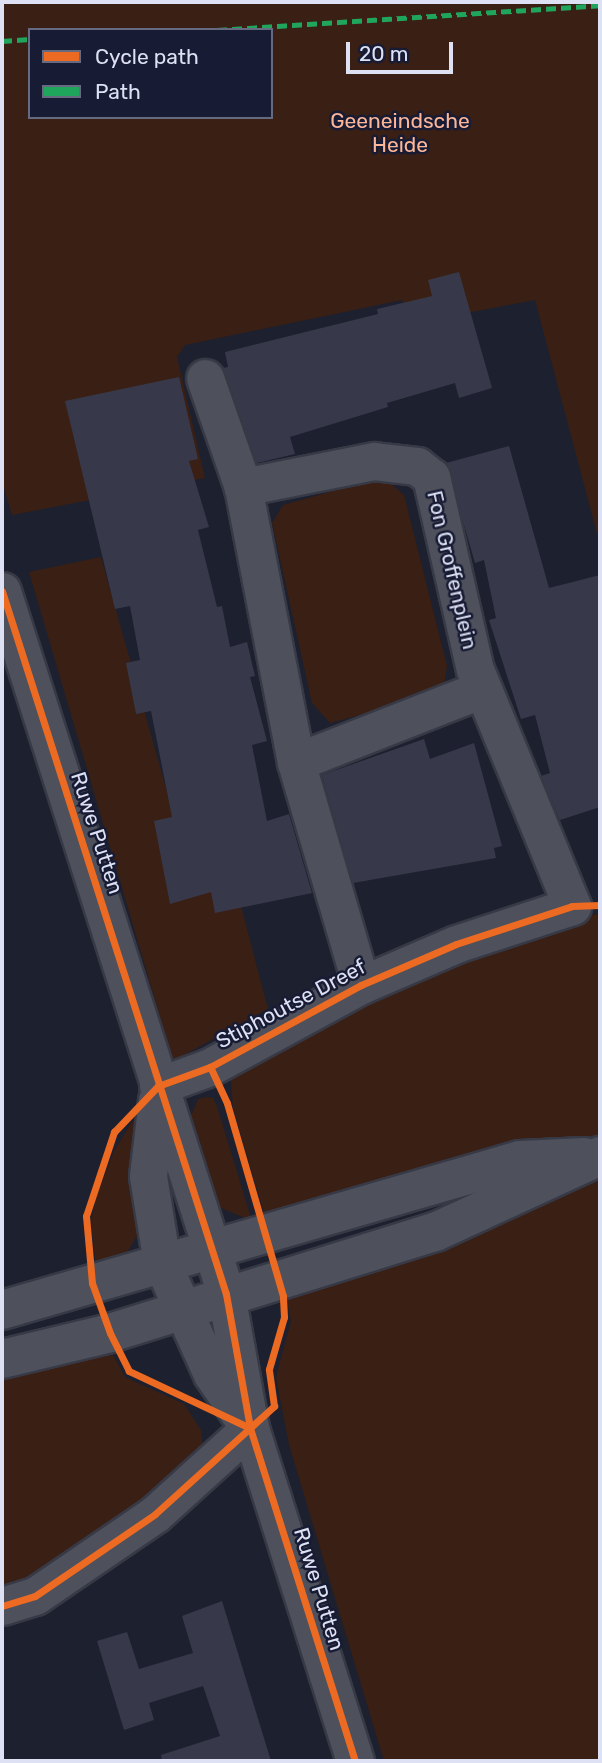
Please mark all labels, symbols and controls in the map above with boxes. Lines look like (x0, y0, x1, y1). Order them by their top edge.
legend (28, 28, 273, 119)
scale bar (350, 28, 457, 72)
text: 20 m (359, 41, 408, 66)
text: Cycle path (95, 44, 199, 69)
text: Path (95, 79, 141, 104)
park label: Geeneindsche Heide (330, 108, 470, 158)
street label: Fon Groffenplein (422, 488, 482, 652)
street label: Ruwe Putten (65, 769, 129, 897)
street label: Stiphoutse Dreef (212, 954, 370, 1054)
street label: Ruwe Putten (288, 1525, 350, 1653)

